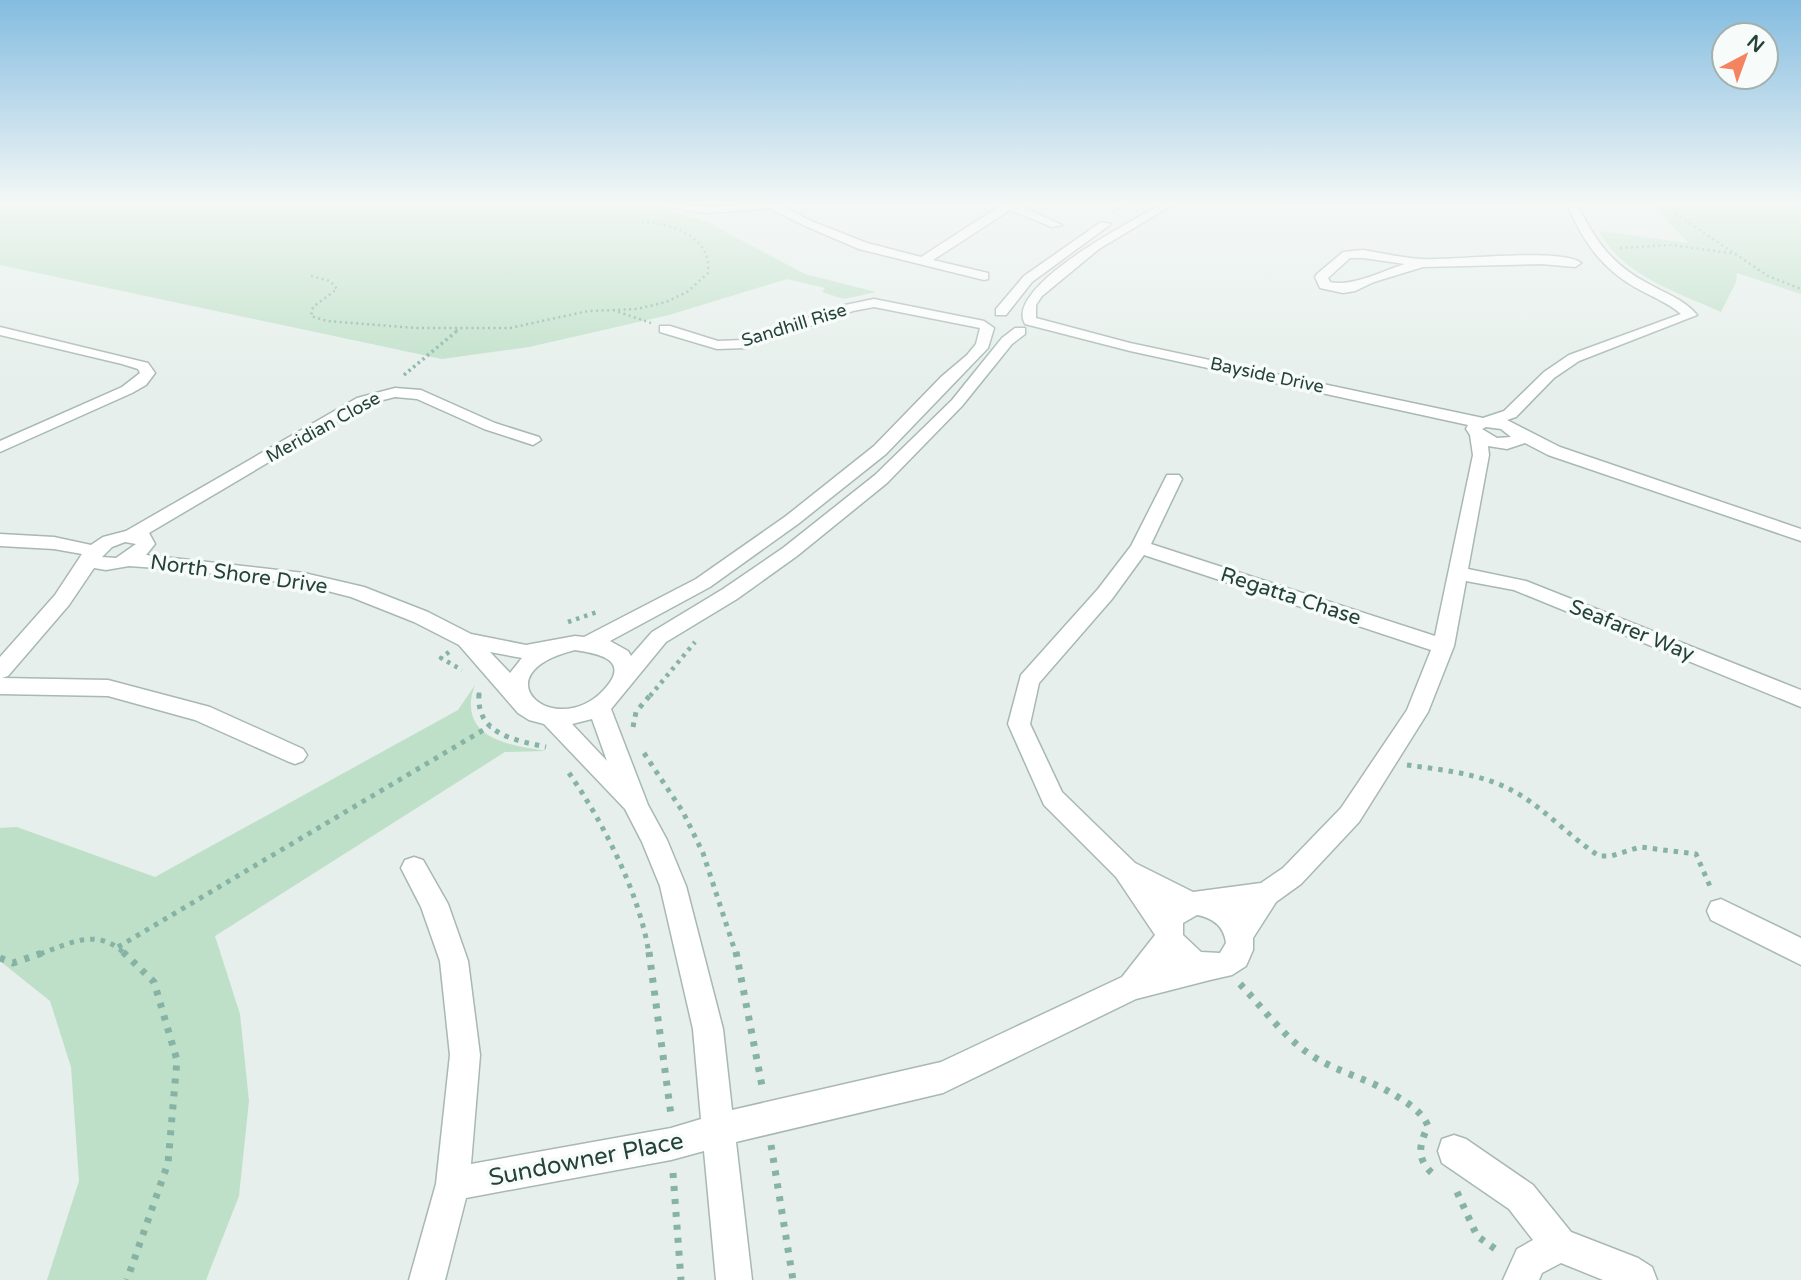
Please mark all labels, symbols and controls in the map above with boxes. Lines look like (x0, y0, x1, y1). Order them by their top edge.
north arrow (1710, 21, 1780, 91)
text: N (1743, 31, 1768, 57)
street label: Sandhill Rise (739, 299, 849, 351)
street label: Bayside Drive (1208, 352, 1326, 398)
street label: Meridian Close (262, 387, 384, 467)
street label: North Shore Drive (149, 550, 329, 599)
street label: Regatta Chase (1218, 562, 1364, 631)
street label: Seafarer Way (1566, 594, 1698, 667)
street label: Sundowner Place (486, 1126, 686, 1193)

